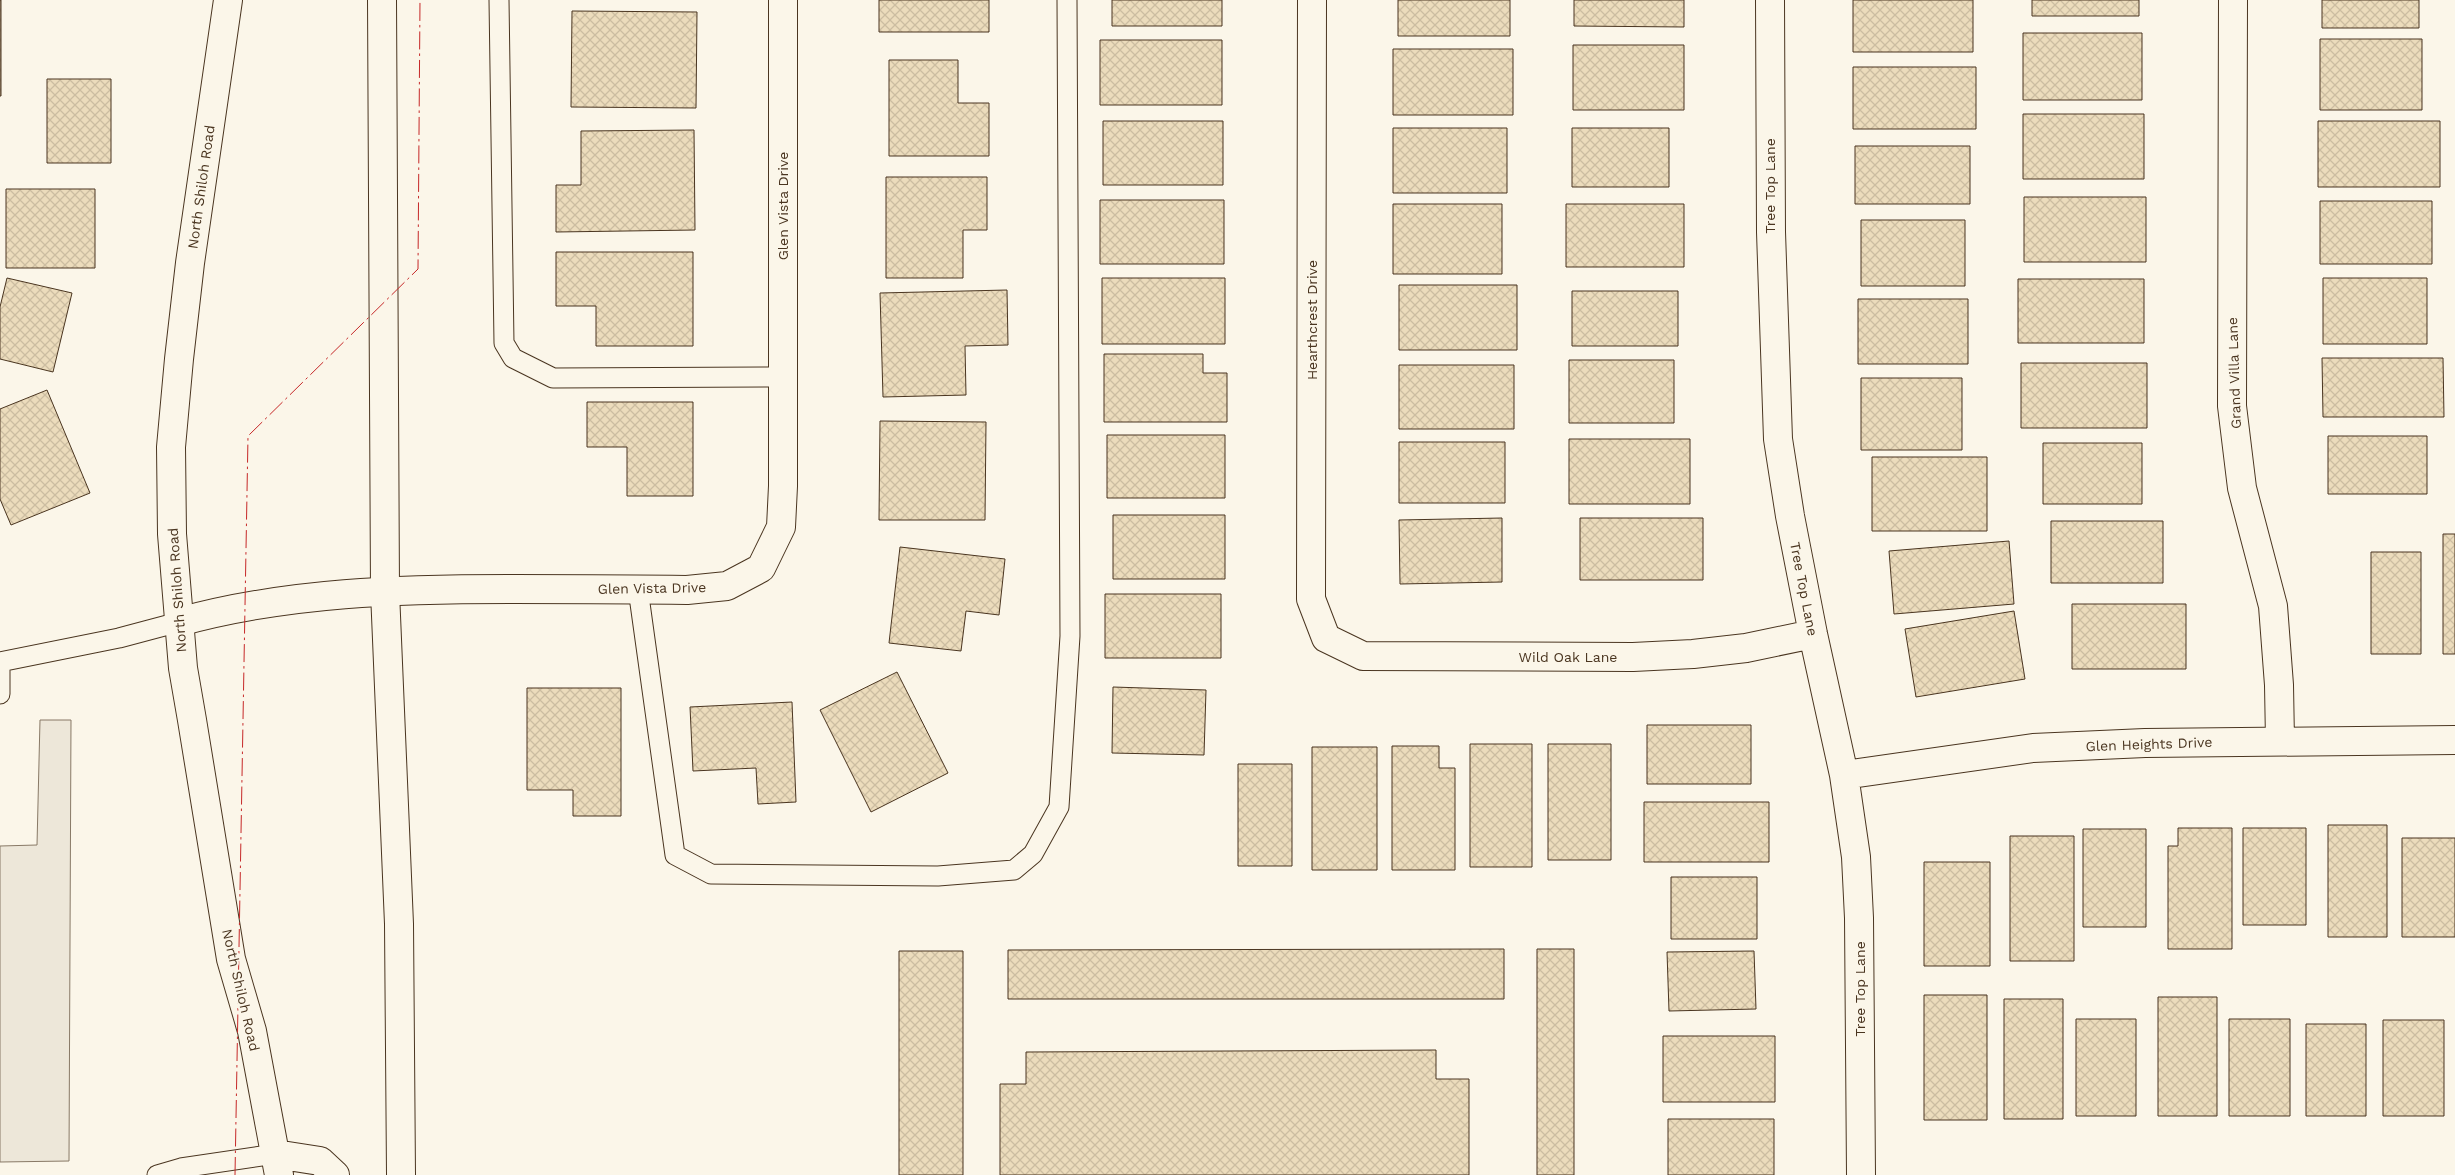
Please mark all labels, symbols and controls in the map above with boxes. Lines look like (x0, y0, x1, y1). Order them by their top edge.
street label: North Shiloh Road (184, 124, 218, 250)
street label: Tree Top Lane (1762, 138, 1778, 234)
street label: Glen Vista Drive (775, 152, 791, 260)
street label: Hearthcrest Drive (1304, 260, 1320, 380)
street label: Grand Villa Lane (2224, 317, 2244, 429)
street label: North Shiloh Road (165, 527, 189, 653)
street label: Tree Top Lane (1787, 541, 1821, 637)
street label: Glen Vista Drive (598, 579, 706, 597)
street label: Wild Oak Lane (1519, 649, 1617, 665)
street label: Glen Heights Drive (2085, 734, 2213, 754)
street label: North Shiloh Road (219, 927, 263, 1053)
street label: Tree Top Lane (1852, 941, 1868, 1037)

